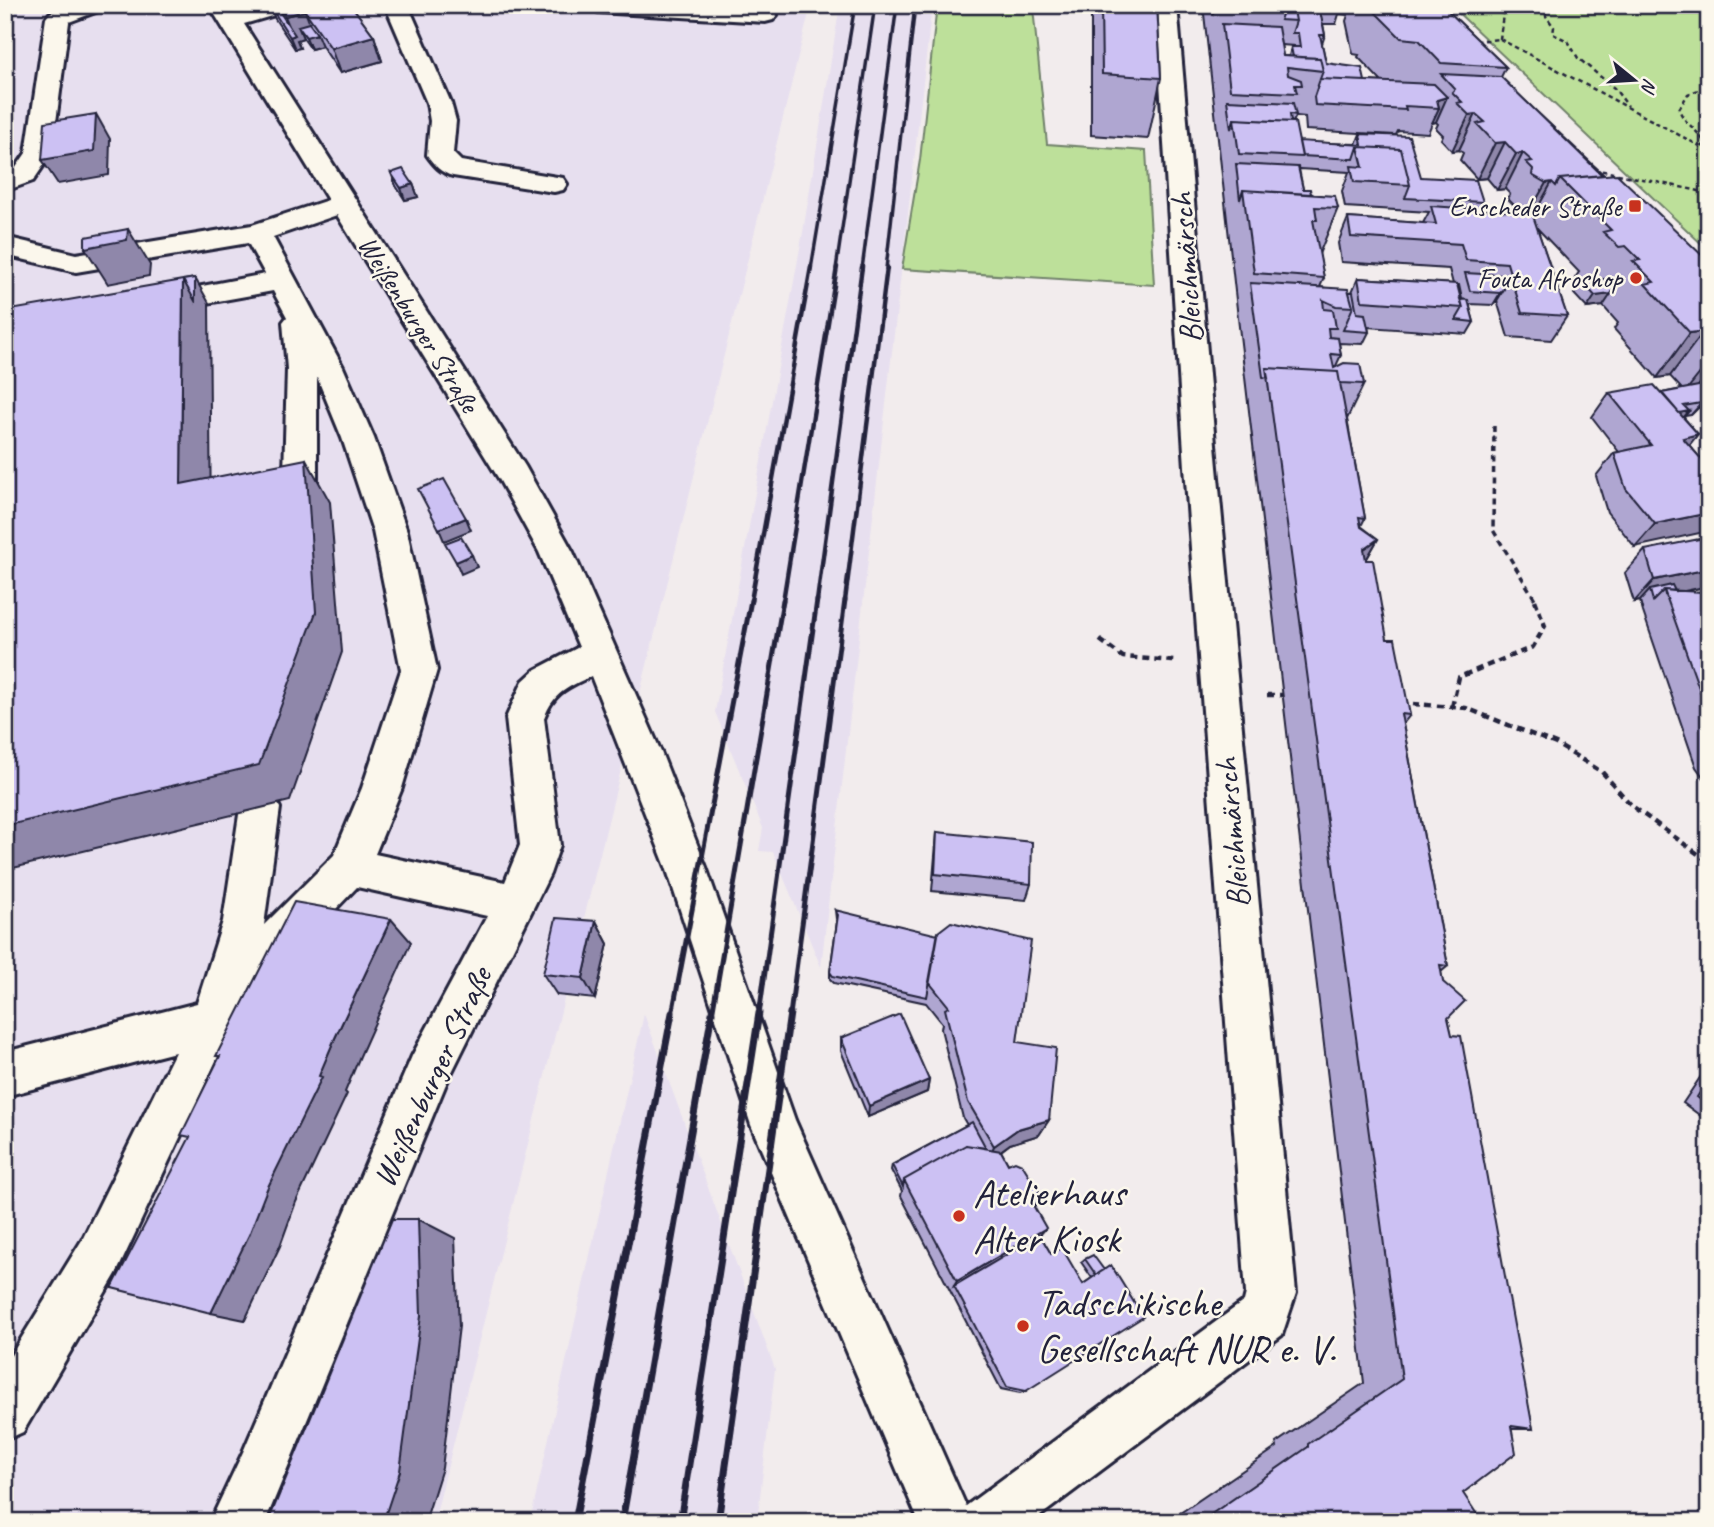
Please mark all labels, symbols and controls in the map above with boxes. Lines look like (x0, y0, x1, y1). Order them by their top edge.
north arrow (1598, 46, 1668, 116)
text: N (1635, 76, 1662, 97)
place label: Enscheder Straße (1449, 189, 1623, 224)
street label: Bleichmärsch (1160, 190, 1212, 344)
marker: Enscheder Straße (1627, 198, 1643, 214)
street label: Weißenburger Straße (351, 229, 488, 420)
place label: Fouta Afroshop (1477, 261, 1624, 296)
marker: Fouta Afroshop (1628, 270, 1644, 286)
street label: Bleichmärsch (1204, 755, 1259, 910)
street label: Weißenburger Straße (363, 958, 502, 1193)
place label: Atelierhaus Alter Kiosk (973, 1168, 1129, 1264)
marker: Atelierhaus Alter Kiosk (951, 1208, 967, 1224)
place label: Tadschikische Gesellschaft NUR e. V. (1037, 1278, 1336, 1374)
marker: Tadschikische Gesellschaft NUR e. V. (1015, 1318, 1031, 1334)

